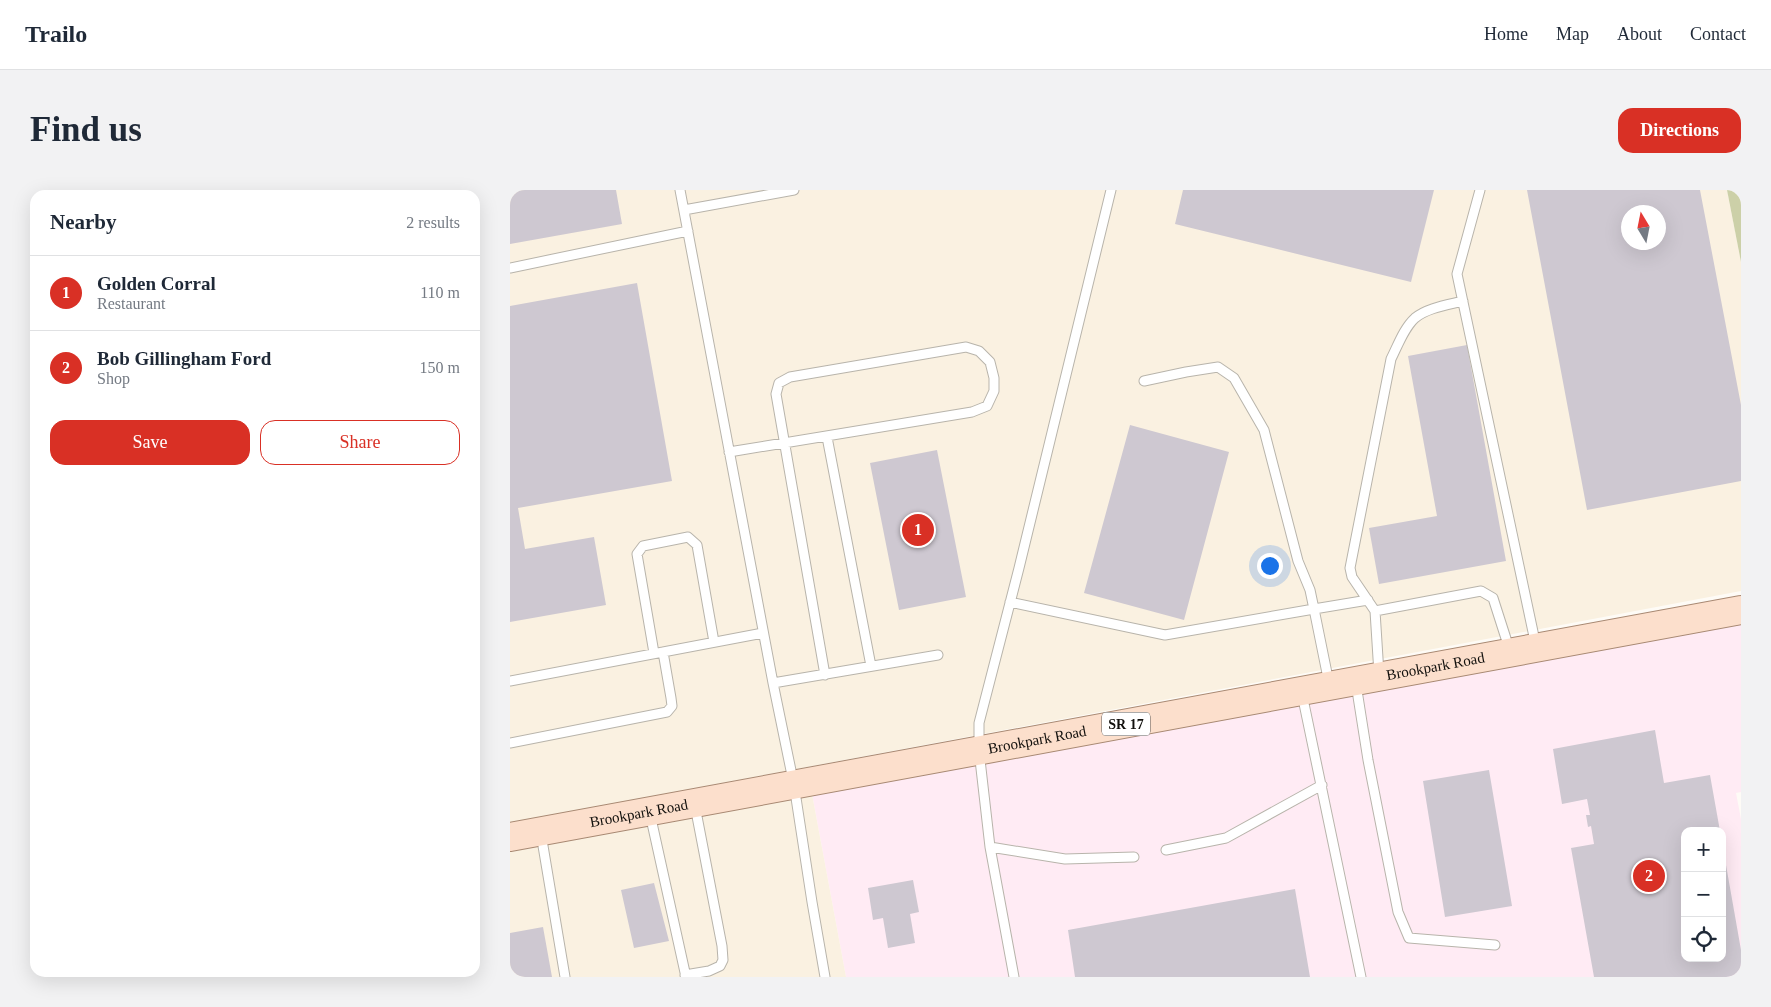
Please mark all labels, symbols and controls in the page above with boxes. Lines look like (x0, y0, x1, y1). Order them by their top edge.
text: Trailo (25, 21, 87, 47)
text: Home (1484, 24, 1528, 44)
text: Map (1556, 24, 1589, 44)
text: About (1617, 24, 1662, 44)
text: Contact (1690, 24, 1746, 44)
button: Directions (1618, 108, 1741, 153)
text: Find us (30, 110, 142, 149)
north arrow (1621, 205, 1666, 250)
text: Nearby (50, 210, 117, 234)
text: 2 results (406, 214, 460, 231)
text: Golden Corral (97, 273, 216, 294)
text: 1 (62, 284, 70, 301)
text: 110 m (420, 284, 460, 301)
text: Restaurant (97, 295, 165, 312)
text: Bob Gillingham Ford (97, 348, 271, 369)
text: 2 (62, 359, 70, 376)
text: 150 m (420, 359, 460, 376)
text: Shop (97, 370, 130, 387)
button: Save (50, 420, 250, 465)
button: Share (260, 420, 460, 465)
pin: 1 (902, 511, 934, 549)
your location (1257, 553, 1283, 579)
street label: Brookpark Road (1385, 649, 1486, 683)
road number: SR 17 (1102, 712, 1150, 736)
street label: Brookpark Road (987, 723, 1088, 757)
street label: Brookpark Road (588, 796, 690, 830)
map controls (1681, 827, 1726, 962)
button: + (1681, 827, 1726, 872)
pin: 2 (1633, 857, 1665, 895)
button: − (1681, 872, 1726, 917)
button: locate (1681, 917, 1726, 962)

